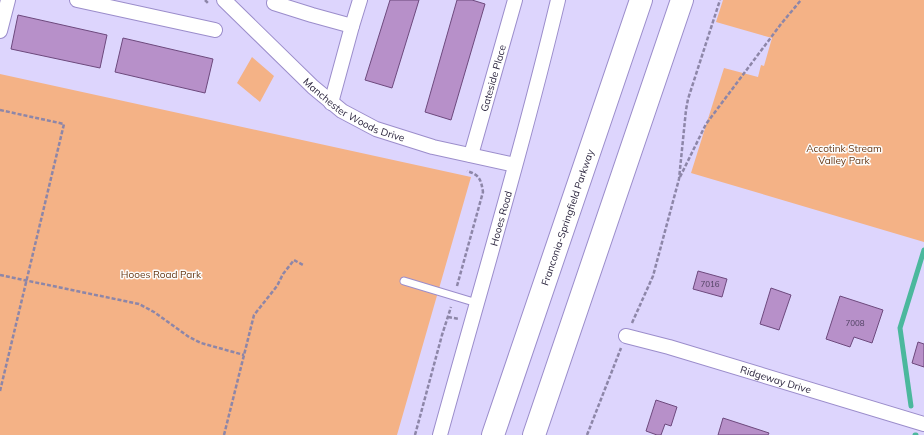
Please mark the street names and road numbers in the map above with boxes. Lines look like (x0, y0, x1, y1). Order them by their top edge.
street label: Gateside Place (478, 43, 509, 113)
street label: Manchester Woods Drive (300, 75, 406, 145)
street label: Franconia-Springfield Parkway (538, 147, 597, 287)
street label: Hooes Road (487, 189, 515, 248)
street label: Ridgeway Drive (739, 363, 813, 397)

